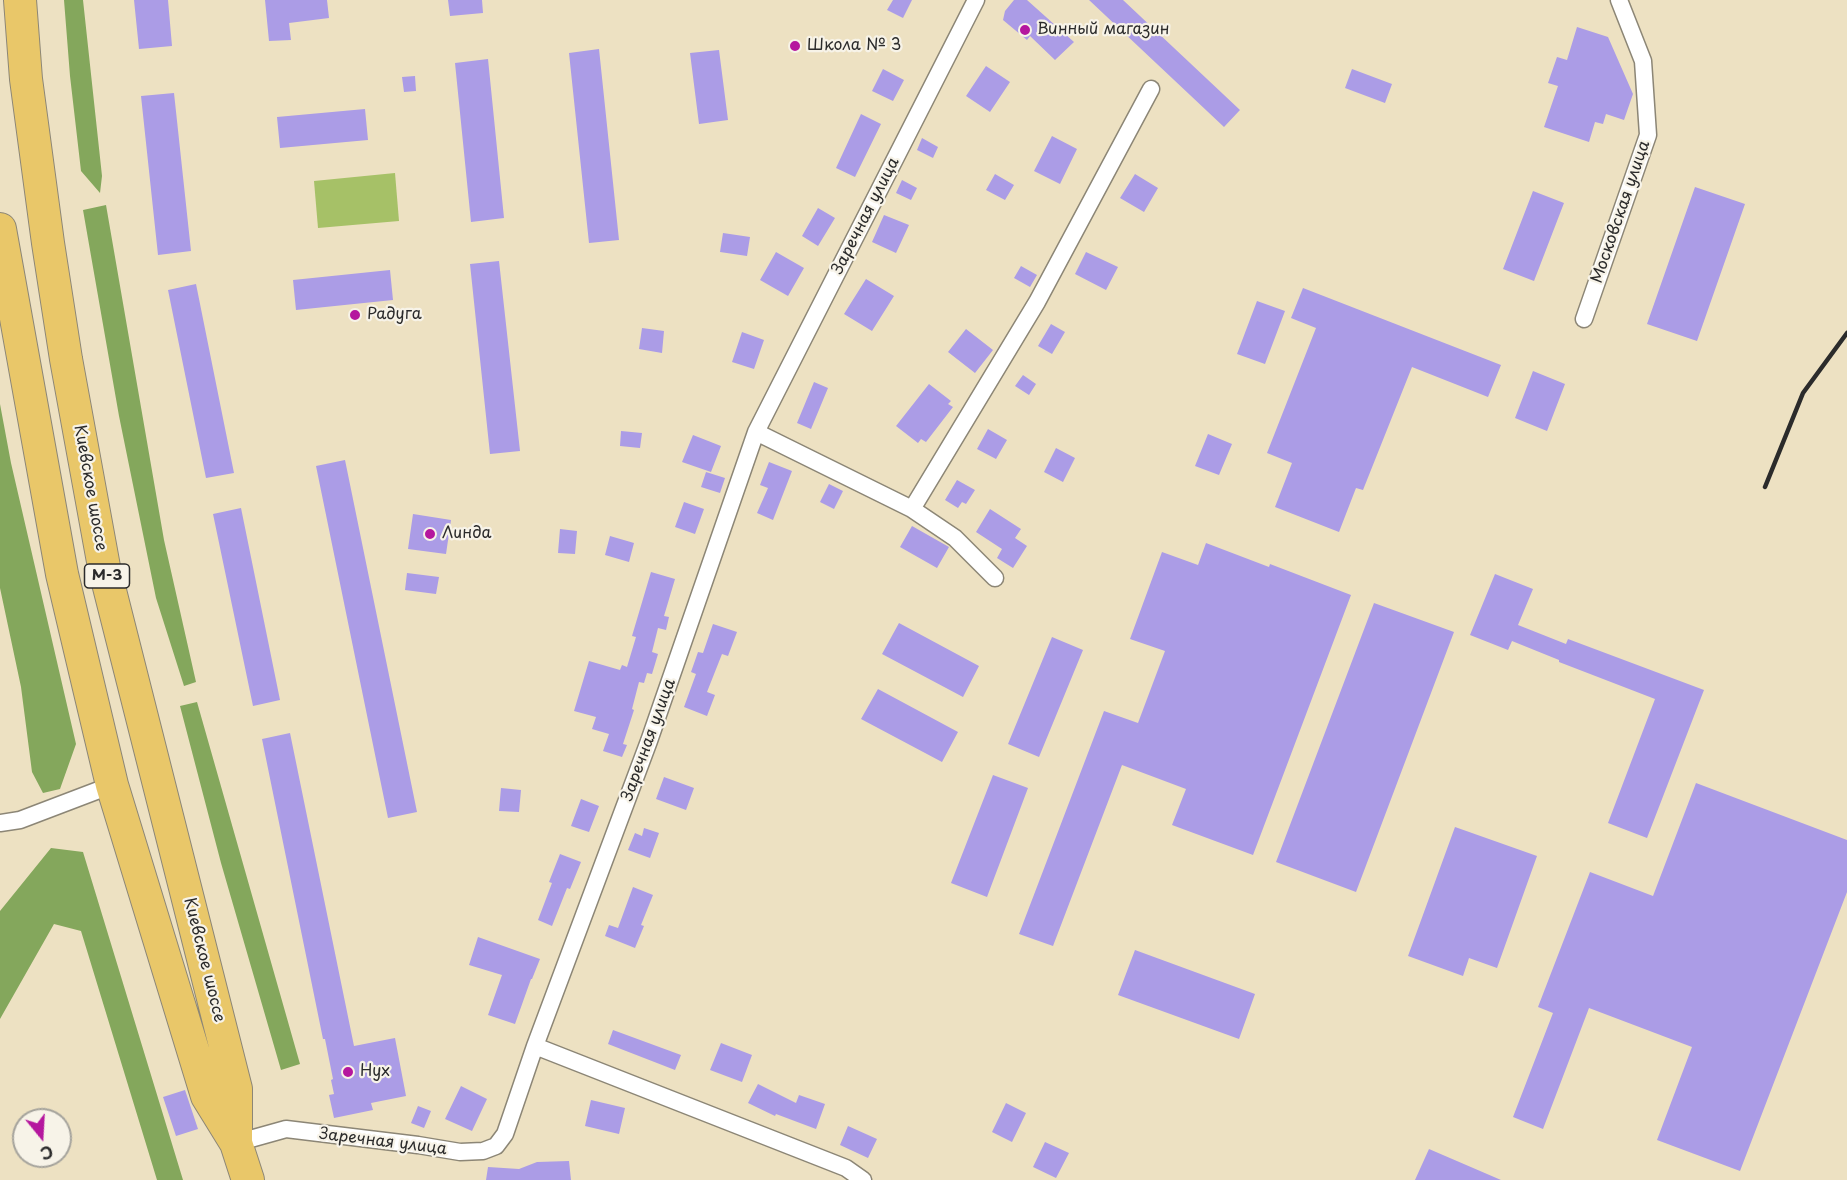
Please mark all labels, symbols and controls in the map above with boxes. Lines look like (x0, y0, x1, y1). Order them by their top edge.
place label: Винный магазин (1037, 20, 1169, 40)
marker: Винный магазин (1018, 23, 1032, 37)
place label: Школа № 3 (807, 36, 901, 56)
marker: Школа № 3 (788, 39, 802, 53)
street label: Московская улица (1588, 138, 1654, 286)
street label: Заречная улица (828, 154, 904, 278)
place label: Радуга (367, 305, 422, 325)
marker: Радуга (348, 308, 362, 322)
street label: Киевское шоссе (69, 423, 111, 553)
place label: Линда (442, 524, 492, 544)
marker: Линда (423, 527, 437, 541)
road number: М-3 (84, 564, 130, 588)
street label: Заречная улица (618, 676, 680, 804)
street label: Киевское шоссе (179, 896, 229, 1024)
place label: Нух (360, 1062, 390, 1082)
marker: Нух (341, 1065, 355, 1079)
north arrow (12, 1108, 72, 1168)
street label: Заречная улица (318, 1125, 448, 1159)
text: С (38, 1140, 56, 1166)

